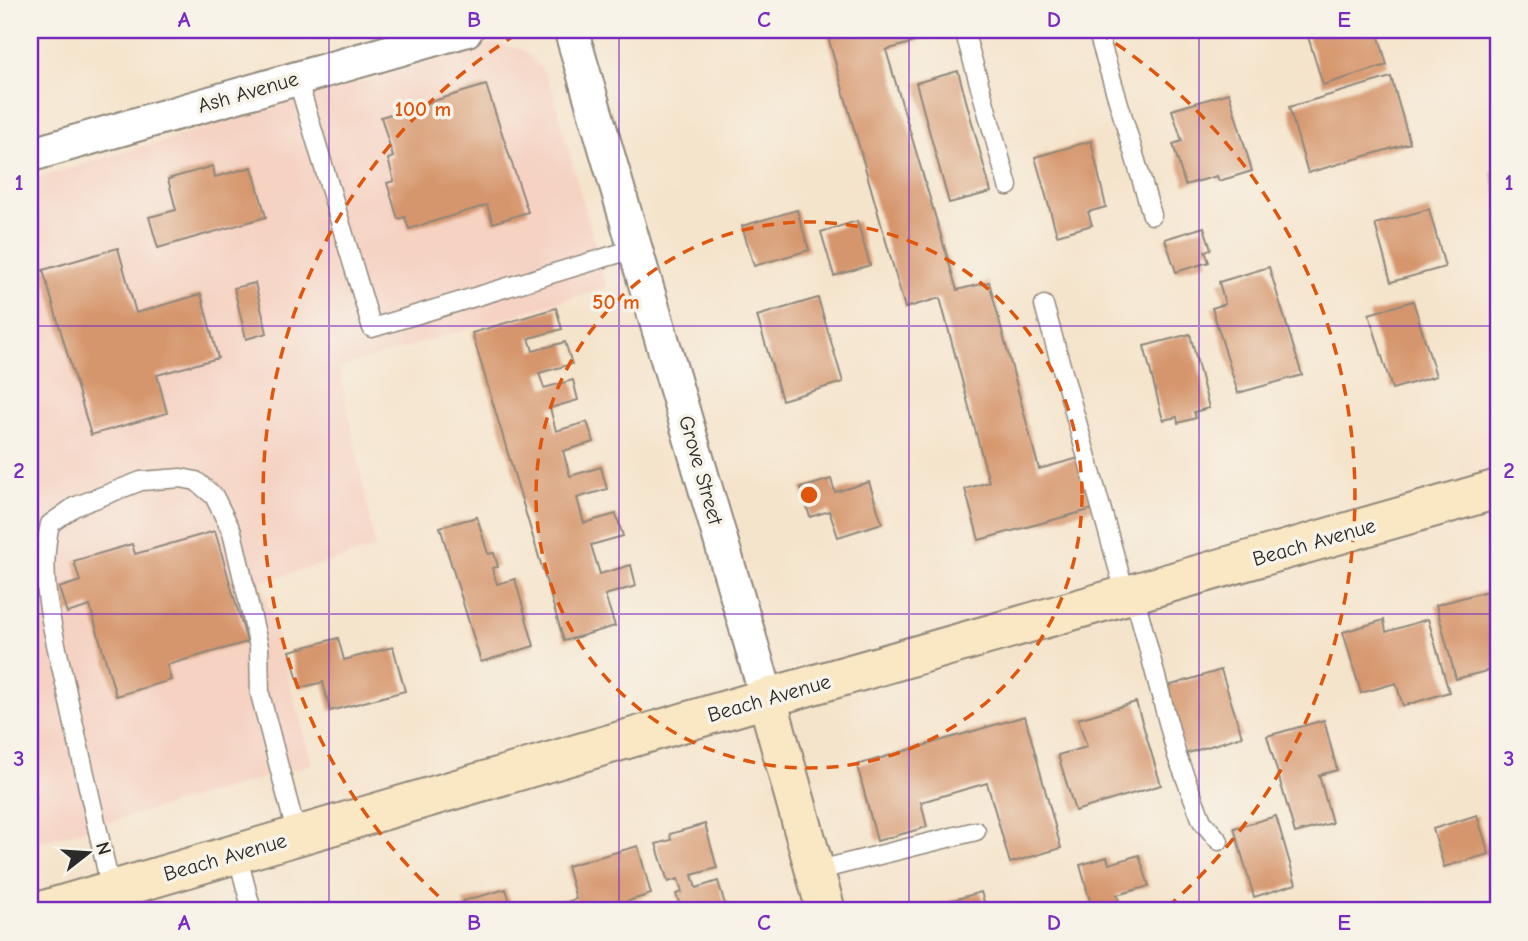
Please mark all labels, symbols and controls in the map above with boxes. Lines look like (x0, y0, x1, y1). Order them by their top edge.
text: A (178, 6, 191, 33)
text: B (467, 6, 481, 33)
text: C (757, 6, 771, 33)
text: D (1047, 6, 1061, 33)
text: E (1337, 6, 1351, 33)
street label: Ash Avenue (195, 66, 301, 118)
text: 100 m (395, 97, 451, 121)
text: 1 (14, 169, 24, 196)
text: 1 (1504, 169, 1514, 196)
text: 50 m (592, 290, 640, 314)
street label: Grove Street (674, 413, 728, 528)
text: 2 (13, 457, 25, 484)
text: 2 (1503, 457, 1515, 484)
centre of rings (797, 483, 821, 507)
street label: Beach Avenue (1250, 513, 1378, 571)
street label: Beach Avenue (705, 669, 833, 727)
text: 3 (13, 745, 25, 772)
text: 3 (1503, 745, 1515, 772)
north arrow (52, 818, 122, 888)
street label: Beach Avenue (161, 828, 289, 886)
text: N (91, 839, 116, 857)
text: A (178, 909, 191, 936)
text: B (467, 909, 481, 936)
text: C (757, 909, 771, 936)
text: D (1047, 909, 1061, 936)
text: E (1337, 909, 1351, 936)

